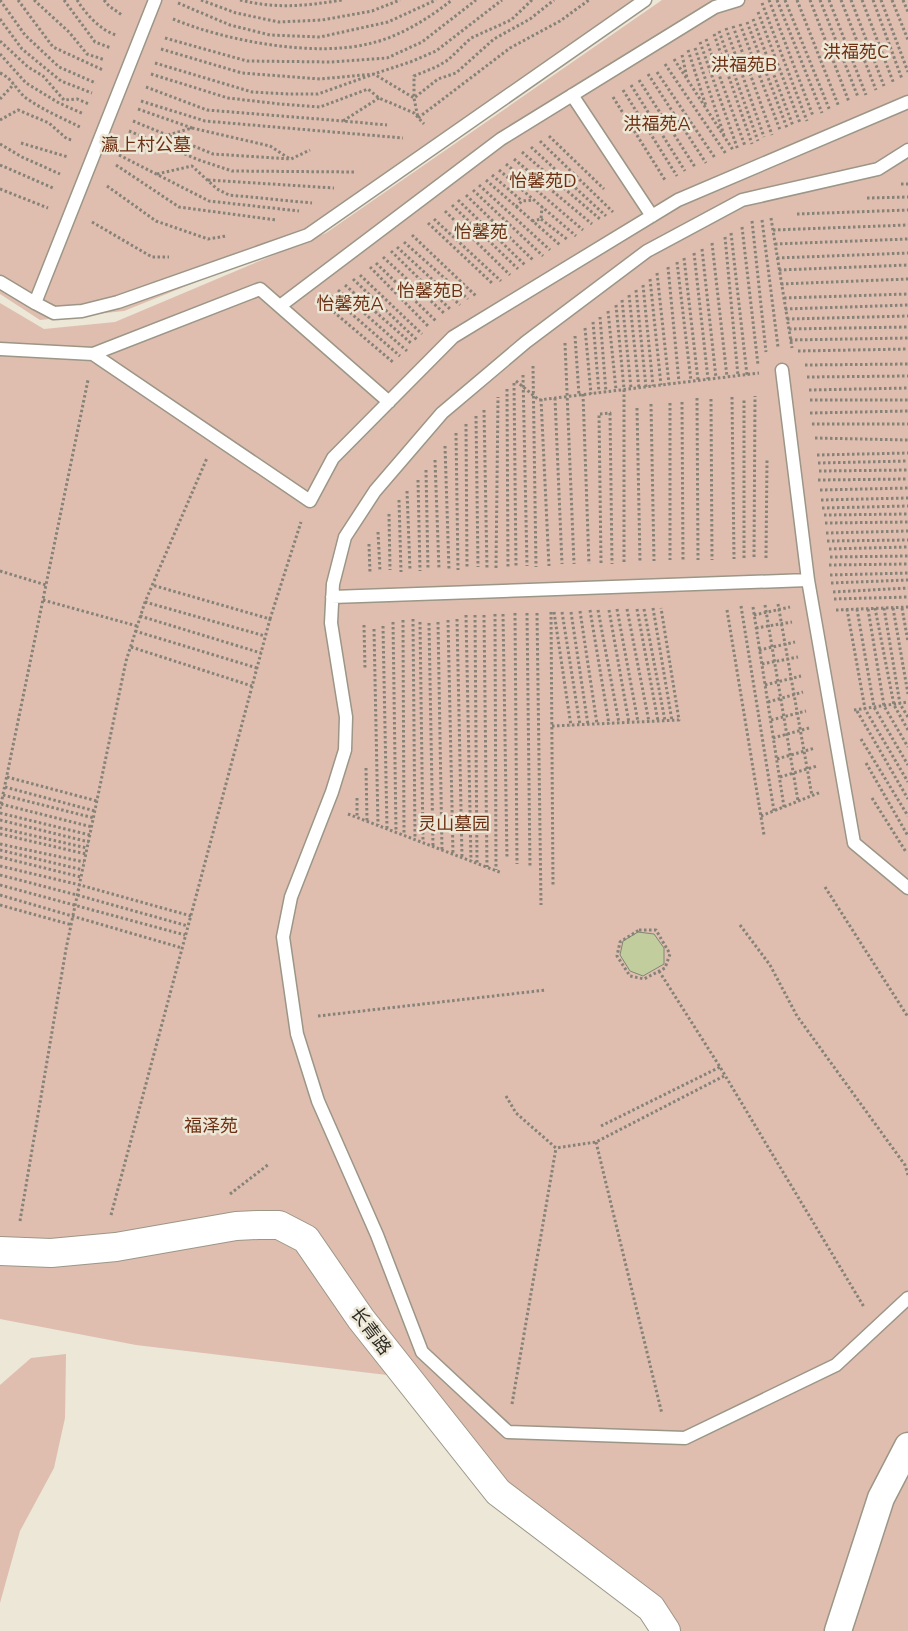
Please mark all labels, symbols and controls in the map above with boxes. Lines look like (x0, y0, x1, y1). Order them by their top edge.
park label: 洪福苑C (823, 40, 889, 64)
park label: 洪福苑B (711, 53, 777, 77)
park label: 洪福苑A (623, 112, 691, 136)
park label: 瀛上村公墓 (101, 133, 191, 157)
park label: 怡馨苑D (509, 169, 577, 193)
park label: 怡馨苑 (454, 220, 508, 244)
park label: 怡馨苑B (397, 279, 463, 303)
park label: 怡馨苑A (316, 292, 384, 316)
park label: 灵山墓园 (418, 812, 490, 836)
park label: 福泽苑 (184, 1114, 238, 1138)
street label: 长青路 (345, 1302, 397, 1360)

